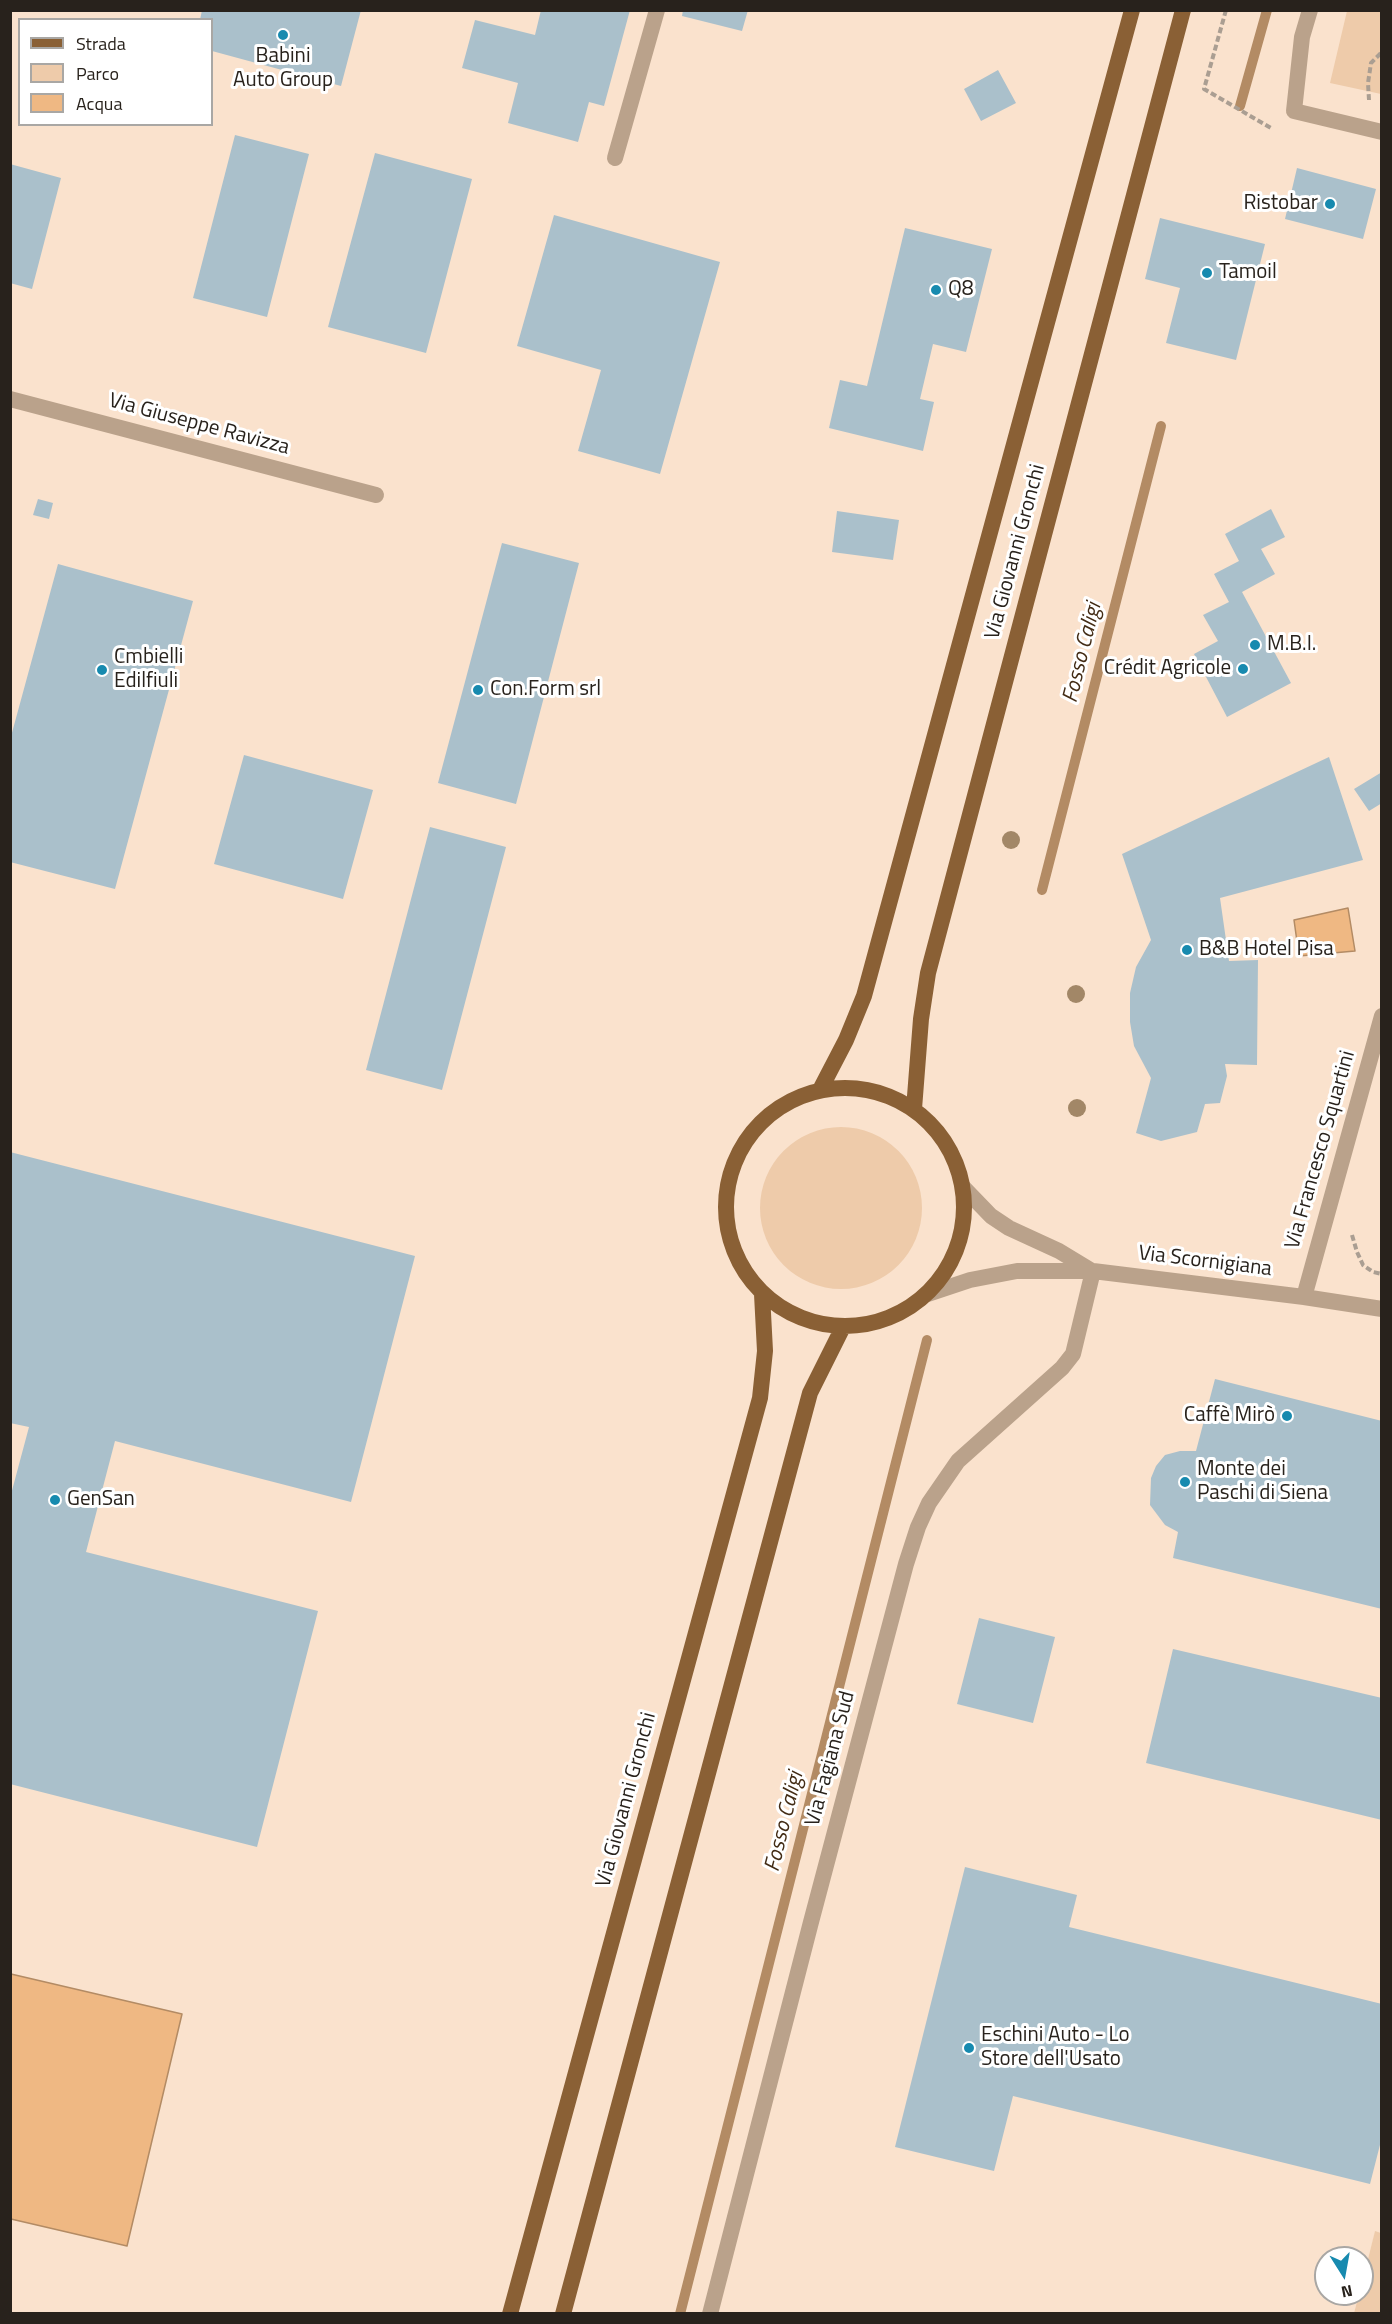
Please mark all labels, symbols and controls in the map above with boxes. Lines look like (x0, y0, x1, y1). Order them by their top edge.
legend (18, 18, 213, 126)
marker: Babini Auto Group (276, 28, 290, 42)
text: Strada (76, 30, 126, 57)
place label: Babini Auto Group (233, 44, 333, 94)
text: Parco (76, 60, 119, 87)
text: Acqua (76, 90, 122, 117)
place label: Ristobar (1243, 191, 1318, 217)
marker: Ristobar (1323, 197, 1337, 211)
place label: Tamoil (1219, 260, 1277, 286)
marker: Tamoil (1200, 266, 1214, 280)
place label: Q8 (948, 277, 974, 303)
marker: Q8 (929, 283, 943, 297)
street label: Via Giuseppe Ravizza (106, 389, 292, 461)
street label: Via Giovanni Gronchi (981, 462, 1051, 642)
water label: Fosso Caligi (1058, 600, 1108, 706)
place label: M.B.I. (1267, 632, 1316, 658)
marker: M.B.I. (1248, 638, 1262, 652)
place label: Cmbielli Edilfiuli (114, 645, 183, 695)
place label: Crédit Agricole (1104, 656, 1231, 682)
marker: Crédit Agricole (1236, 662, 1250, 676)
marker: Cmbielli Edilfiuli (95, 663, 109, 677)
place label: Con.Form srl (490, 677, 601, 703)
marker: Con.Form srl (471, 683, 485, 697)
place label: B&B Hotel Pisa (1199, 937, 1334, 963)
marker: B&B Hotel Pisa (1180, 943, 1194, 957)
street label: Via Francesco Squartini (1281, 1048, 1361, 1252)
street label: Via Scornigiana (1137, 1241, 1273, 1283)
place label: Caffè Mirò (1184, 1403, 1275, 1429)
marker: Caffè Mirò (1280, 1409, 1294, 1423)
place label: Monte dei Paschi di Siena (1197, 1457, 1328, 1507)
marker: Monte dei Paschi di Siena (1178, 1475, 1192, 1489)
place label: GenSan (67, 1487, 135, 1513)
marker: GenSan (48, 1493, 62, 1507)
street label: Via Fagiana Sud (801, 1689, 861, 1829)
street label: Via Giovanni Gronchi (592, 1710, 662, 1890)
water label: Fosso Caligi (760, 1769, 810, 1875)
place label: Eschini Auto - Lo Store dell'Usato (981, 2023, 1130, 2073)
marker: Eschini Auto - Lo Store dell'Usato (962, 2041, 976, 2055)
north arrow (1314, 2246, 1374, 2306)
text: N (1339, 2279, 1355, 2305)

